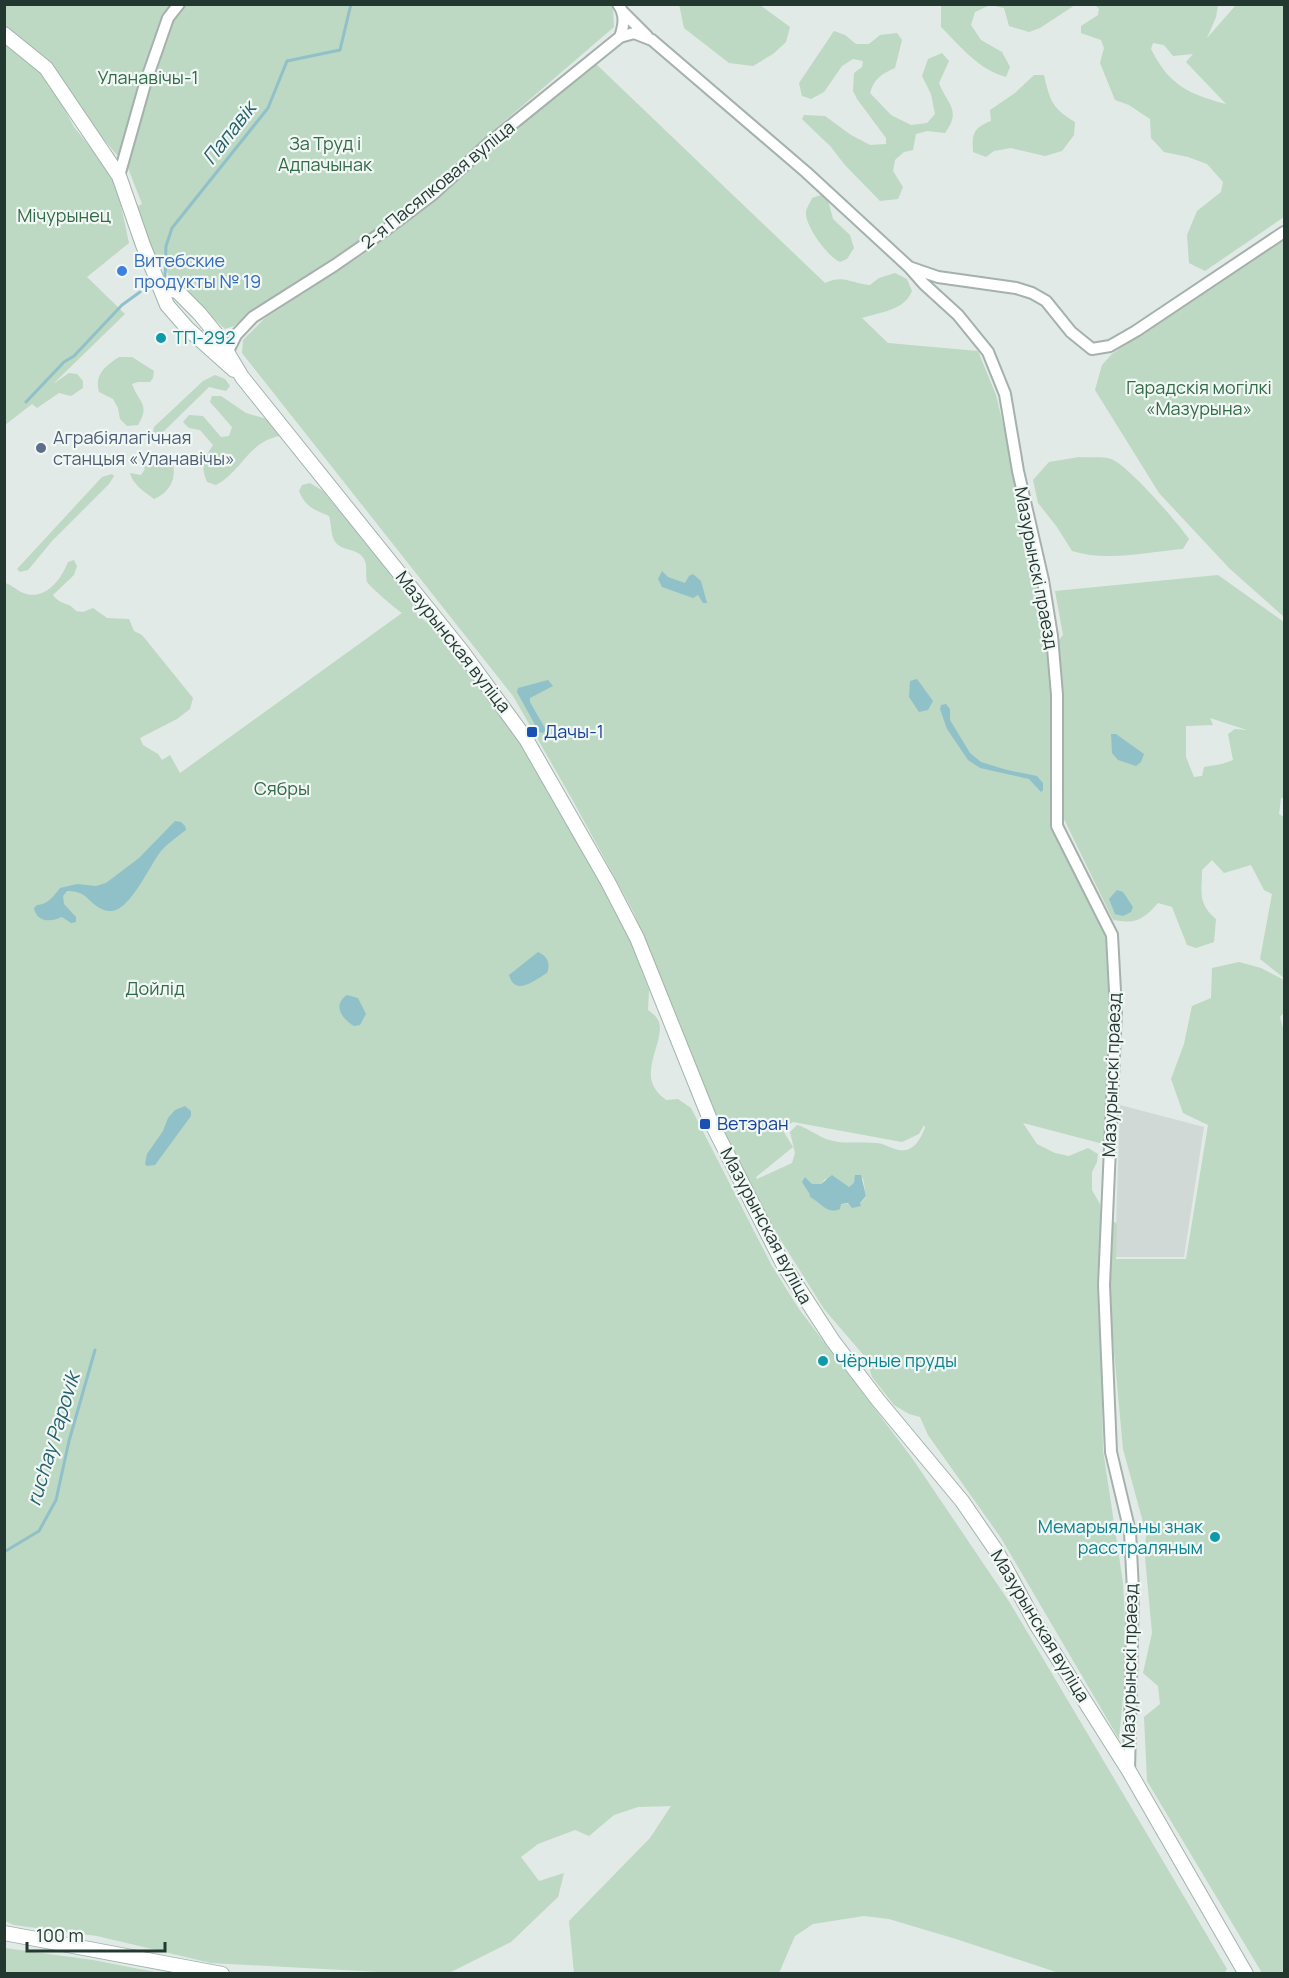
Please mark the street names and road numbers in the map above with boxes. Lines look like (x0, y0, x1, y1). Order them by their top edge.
street label: 2-я Пасялковая вуліца (356, 115, 519, 254)
street label: Мазурынскі праезд (1009, 485, 1065, 651)
street label: Мазурынская вуліца (391, 565, 517, 717)
street label: Мазурынскі праезд (1096, 992, 1126, 1158)
street label: Мазурынская вуліца (715, 1143, 818, 1308)
street label: Мазурынская вуліца (986, 1545, 1096, 1706)
street label: Мазурынскі праезд (1116, 1583, 1142, 1749)

